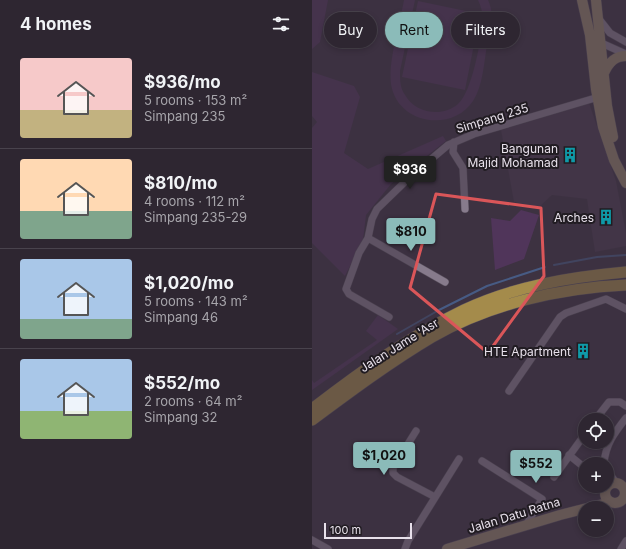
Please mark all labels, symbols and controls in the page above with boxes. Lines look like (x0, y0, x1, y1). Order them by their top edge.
chip: Buy (324, 12, 377, 48)
chip: Rent (385, 12, 443, 48)
chip: Filters (451, 12, 520, 48)
icon: filters (270, 13, 292, 35)
text: 4 homes (20, 14, 92, 34)
text: $936/mo (144, 72, 221, 92)
icon: home (52, 74, 100, 122)
text: 5 rooms · 153 m² (144, 92, 247, 108)
street label: Simpang 235 (454, 100, 530, 136)
text: Simpang 235 (144, 108, 225, 124)
place label: Bangunan Majid Mohamad (467, 141, 558, 170)
building icon: Bangunan Majid Mohamad (561, 146, 579, 164)
pin: $936 (386, 156, 434, 190)
text: $936 (393, 161, 427, 177)
text: $810/mo (144, 173, 218, 193)
icon: home (52, 175, 100, 223)
text: 4 rooms · 112 m² (144, 193, 245, 209)
building icon: Arches (597, 208, 615, 226)
text: Simpang 235-29 (144, 209, 247, 225)
place label: Arches (554, 210, 594, 225)
pin: $810 (387, 218, 435, 252)
text: $810 (395, 223, 427, 239)
text: $1,020/mo (144, 273, 234, 293)
icon: home (52, 275, 100, 323)
text: 5 rooms · 143 m² (144, 293, 248, 309)
text: Simpang 46 (144, 309, 218, 325)
street label: Jalan Jame 'Asr (357, 315, 442, 375)
building icon: HTE Apartment (574, 342, 592, 360)
place label: HTE Apartment (484, 344, 571, 359)
text: $552/mo (144, 373, 220, 393)
icon: home (52, 375, 100, 423)
text: 2 rooms · 64 m² (144, 393, 242, 409)
text: Simpang 32 (144, 409, 218, 425)
map controls (578, 413, 614, 537)
button: locate (578, 413, 614, 449)
pin: $1,020 (351, 442, 417, 476)
text: $1,020 (362, 447, 406, 463)
pin: $552 (512, 450, 560, 484)
text: $552 (519, 455, 553, 471)
button: + (578, 457, 614, 493)
street label: Jalan Datu Ratna (466, 494, 562, 536)
button: − (578, 501, 614, 537)
scale bar (324, 521, 412, 540)
text: 100 m (330, 523, 361, 537)

